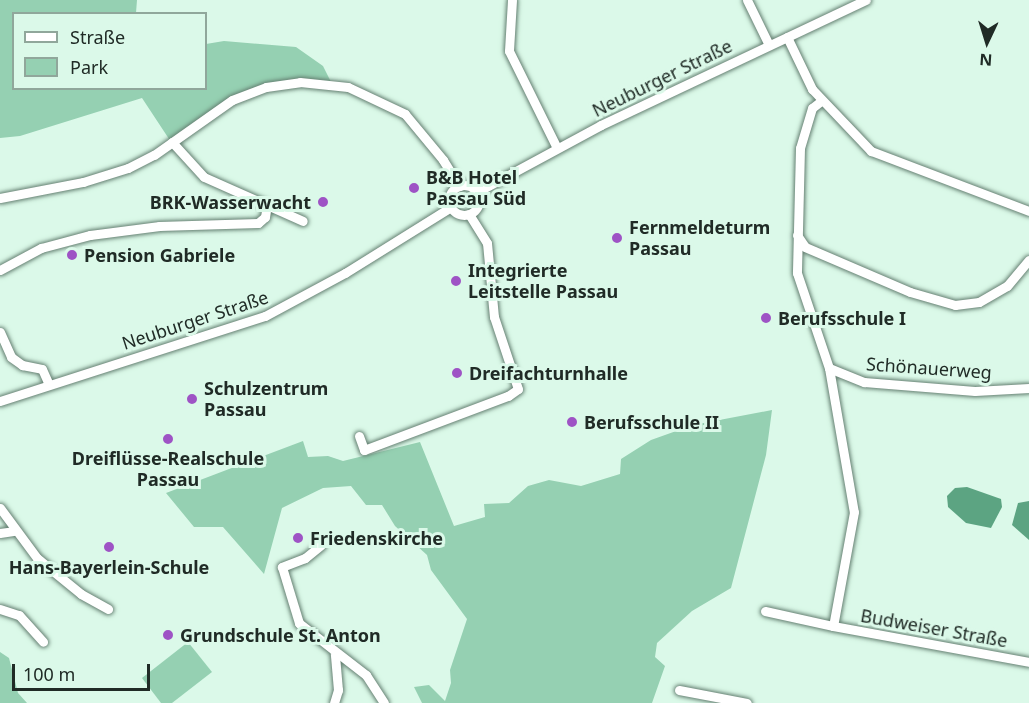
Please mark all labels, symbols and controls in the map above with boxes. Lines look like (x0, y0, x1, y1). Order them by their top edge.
legend (12, 12, 207, 90)
north arrow (957, 12, 1017, 72)
text: Straße (70, 25, 125, 49)
street label: Neuburger Straße (589, 35, 735, 121)
text: N (978, 49, 993, 71)
text: Park (70, 55, 108, 79)
place label: B&B Hotel Passau Süd (426, 167, 526, 210)
marker: B&B Hotel Passau Süd (407, 181, 421, 195)
place label: BRK-Wasserwacht (150, 191, 311, 213)
marker: BRK-Wasserwacht (316, 195, 330, 209)
place label: Fernmeldeturm Passau (629, 217, 770, 260)
marker: Fernmeldeturm Passau (610, 231, 624, 245)
place label: Pension Gabriele (84, 244, 235, 266)
marker: Pension Gabriele (65, 248, 79, 262)
place label: Integrierte Leitstelle Passau (468, 260, 618, 302)
marker: Integrierte Leitstelle Passau (449, 274, 463, 288)
street label: Neuburger Straße (119, 286, 271, 354)
place label: Berufsschule I (778, 307, 906, 329)
marker: Berufsschule I (759, 311, 773, 325)
street label: Schönauerweg (865, 353, 993, 383)
place label: Dreifachturnhalle (469, 362, 628, 384)
marker: Dreifachturnhalle (450, 366, 464, 380)
place label: Schulzentrum Passau (204, 378, 328, 420)
marker: Schulzentrum Passau (185, 392, 199, 406)
place label: Berufsschule II (584, 411, 719, 433)
marker: Berufsschule II (565, 415, 579, 429)
marker: Dreiflüsse-Realschule Passau (161, 432, 175, 446)
place label: Dreiflüsse-Realschule Passau (72, 448, 264, 490)
place label: Friedenskirche (310, 527, 443, 549)
marker: Friedenskirche (291, 531, 305, 545)
marker: Hans-Bayerlein-Schule (102, 540, 116, 554)
place label: Hans-Bayerlein-Schule (9, 556, 209, 578)
street label: Budweiser Straße (859, 604, 1009, 652)
place label: Grundschule St. Anton (180, 624, 381, 646)
marker: Grundschule St. Anton (161, 628, 175, 642)
scale bar (15, 652, 153, 690)
text: 100 m (23, 662, 75, 686)

